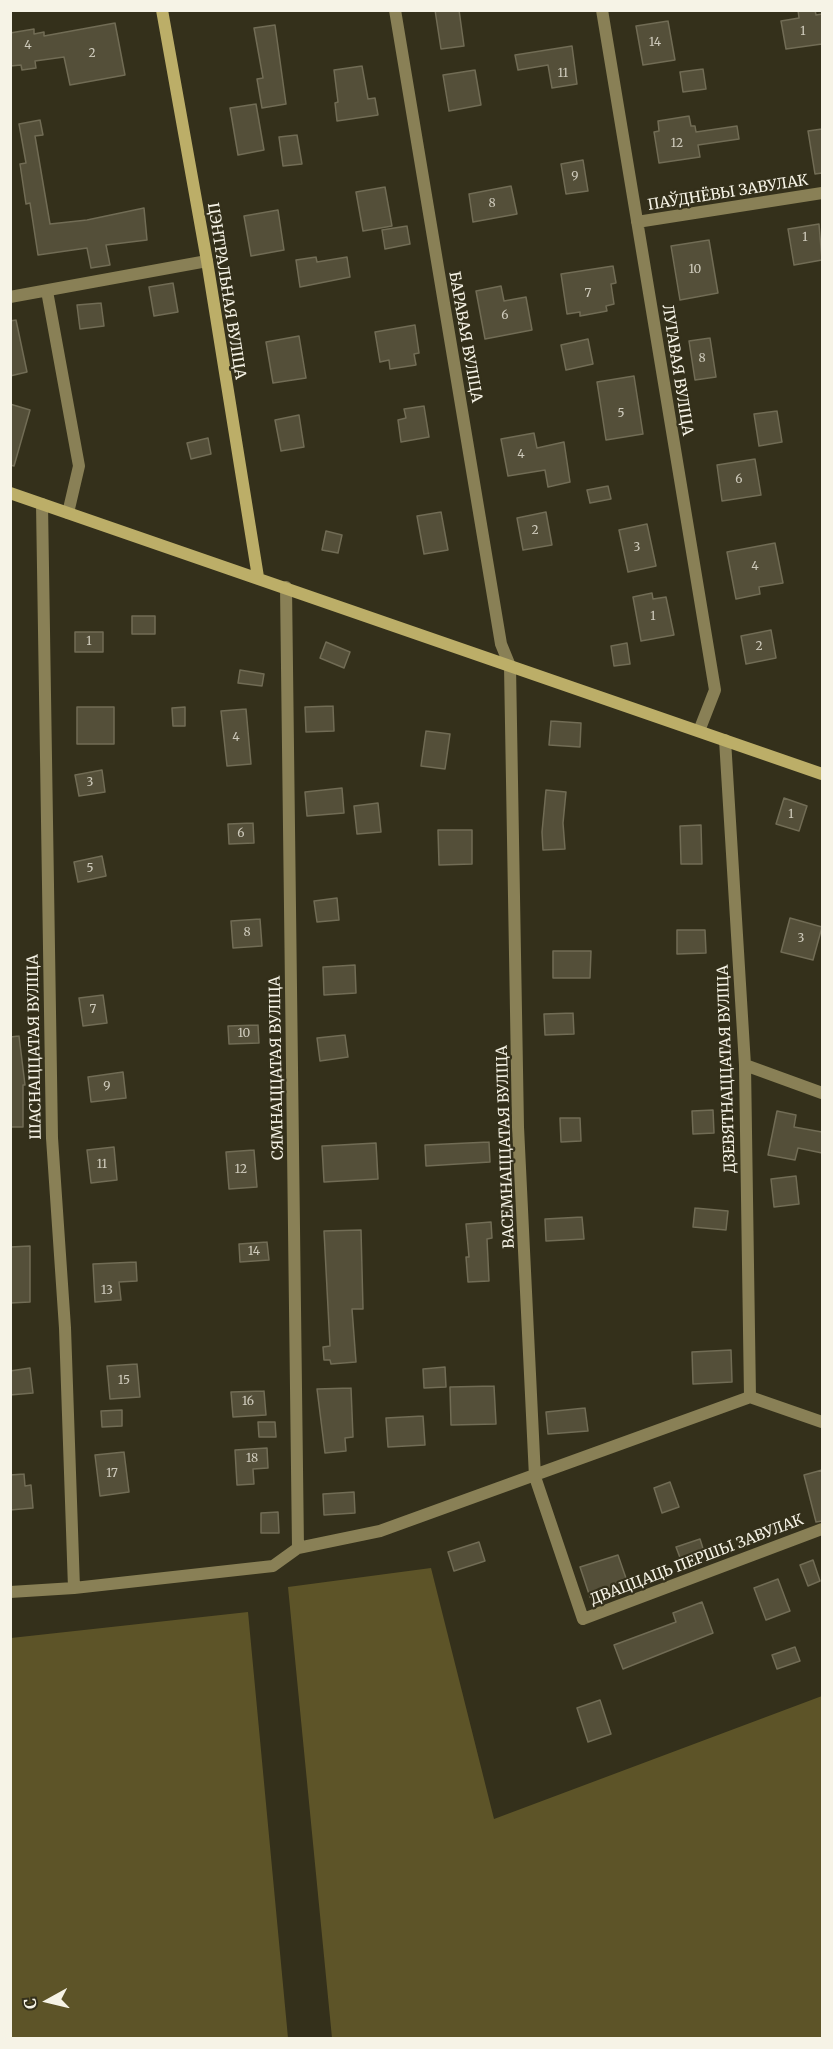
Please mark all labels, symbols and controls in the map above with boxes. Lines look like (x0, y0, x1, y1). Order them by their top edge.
house number: 1 (800, 25, 806, 39)
house number: 14 (649, 36, 661, 50)
house number: 4 (24, 39, 32, 53)
house number: 2 (88, 47, 96, 61)
house number: 11 (558, 67, 568, 81)
house number: 12 (671, 137, 683, 151)
house number: 9 (571, 170, 579, 184)
street label: ПАЎДНЁВЫ ЗАВУЛАК (646, 171, 810, 215)
house number: 8 (488, 197, 496, 211)
street label: ЦЭНТРАЛЬНАЯ ВУЛІЦА (203, 201, 249, 381)
house number: 1 (802, 231, 808, 245)
house number: 10 (689, 263, 701, 277)
street label: БАРАВАЯ ВУЛІЦА (445, 270, 485, 404)
house number: 7 (585, 287, 591, 301)
street label: ЛУГАВАЯ ВУЛІЦА (658, 303, 696, 437)
house number: 6 (501, 309, 509, 323)
house number: 8 (698, 352, 706, 366)
house number: 5 (617, 407, 625, 421)
house number: 4 (517, 448, 525, 462)
house number: 6 (735, 473, 743, 487)
house number: 2 (531, 524, 539, 538)
house number: 3 (634, 541, 640, 555)
house number: 4 (751, 560, 759, 574)
house number: 1 (650, 610, 656, 624)
house number: 1 (86, 635, 92, 649)
house number: 2 (755, 640, 763, 654)
house number: 4 (232, 731, 240, 745)
house number: 3 (87, 776, 93, 790)
house number: 1 (788, 808, 794, 822)
house number: 6 (237, 827, 245, 841)
house number: 5 (86, 862, 94, 876)
house number: 8 (243, 926, 251, 940)
house number: 3 (798, 932, 804, 946)
street label: ШАСНАЦЦАТАЯ ВУЛІЦА (24, 954, 46, 1140)
street label: ДЗЕВЯТНАЦЦАТАЯ ВУЛІЦА (714, 965, 740, 1173)
street label: СЯМНАЦЦАТАЯ ВУЛІЦА (266, 976, 288, 1160)
house number: 7 (90, 1003, 96, 1017)
house number: 10 (238, 1027, 250, 1041)
street label: ВАСЕМНАЦЦАТАЯ ВУЛІЦА (493, 1045, 519, 1249)
house number: 9 (103, 1080, 111, 1094)
house number: 11 (97, 1158, 107, 1172)
house number: 12 (235, 1163, 247, 1177)
house number: 14 (248, 1245, 260, 1259)
house number: 13 (101, 1284, 113, 1298)
house number: 15 (118, 1374, 130, 1388)
house number: 16 (242, 1395, 254, 1409)
house number: 18 (246, 1452, 258, 1466)
house number: 17 (106, 1467, 118, 1481)
street label: ДВАЦЦАЦЬ ПЕРШЫ ЗАВУЛАК (588, 1511, 806, 1609)
north arrow (18, 1971, 78, 2031)
text: С (20, 1997, 41, 2010)

